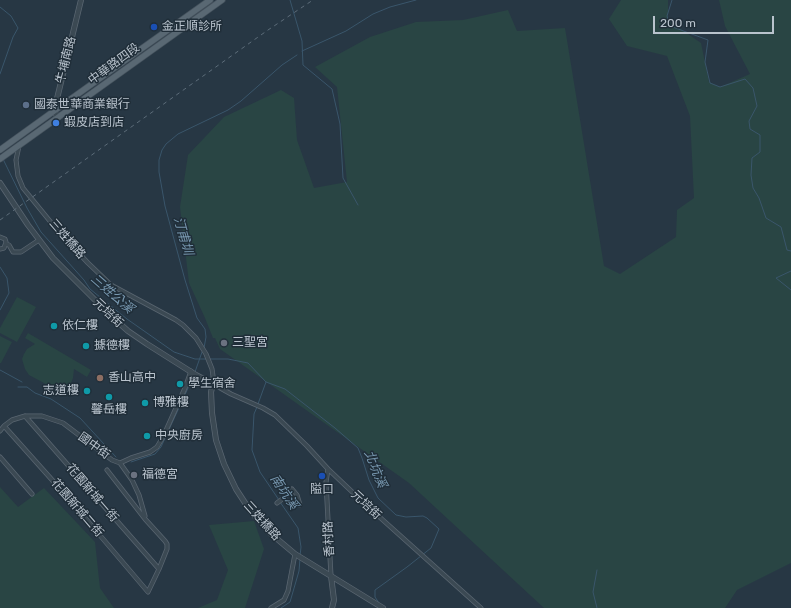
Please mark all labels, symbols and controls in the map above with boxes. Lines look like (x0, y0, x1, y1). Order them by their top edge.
scale bar (655, 8, 776, 34)
text: 200 m (660, 16, 696, 30)
place label: 金正順診所 (162, 20, 222, 34)
marker: 金正順診所 (149, 22, 159, 32)
street label: 牛埔南路 (53, 35, 79, 85)
street label: 中華路四段 (85, 41, 143, 87)
place label: 國泰世華商業銀行 (34, 98, 130, 112)
marker: 國泰世華商業銀行 (21, 100, 31, 110)
place label: 蝦皮店到店 (64, 116, 124, 130)
marker: 蝦皮店到店 (51, 118, 61, 128)
water label: 汀甫圳 (170, 215, 196, 257)
street label: 三姓橋路 (46, 216, 88, 262)
water label: 三姓公溪 (87, 271, 137, 317)
street label: 元培街 (90, 295, 126, 331)
place label: 依仁樓 (62, 319, 98, 333)
marker: 依仁樓 (49, 321, 59, 331)
place label: 三聖宮 (232, 336, 268, 350)
marker: 三聖宮 (219, 338, 229, 348)
place label: 據德樓 (94, 339, 130, 353)
marker: 據德樓 (81, 341, 91, 351)
place label: 香山高中 (108, 371, 156, 385)
marker: 香山高中 (95, 373, 105, 383)
place label: 學生宿舍 (188, 377, 236, 391)
marker: 學生宿舍 (175, 379, 185, 389)
place label: 志道樓 (43, 384, 79, 398)
marker: 志道樓 (82, 386, 92, 396)
marker: 馨岳樓 (104, 392, 114, 402)
place label: 博雅樓 (153, 396, 189, 410)
marker: 博雅樓 (140, 398, 150, 408)
place label: 馨岳樓 (91, 403, 127, 417)
place label: 中央廚房 (155, 429, 203, 443)
street label: 國中街 (75, 430, 113, 462)
marker: 中央廚房 (142, 431, 152, 441)
water label: 北坑溪 (360, 448, 390, 490)
street label: 花園新城一街 (63, 461, 121, 525)
place label: 福德宮 (142, 468, 178, 482)
marker: 福德宮 (129, 470, 139, 480)
water label: 南坑溪 (267, 471, 301, 513)
marker: 隘口 (317, 471, 327, 481)
street label: 花園新城二街 (48, 476, 106, 540)
place label: 隘口 (310, 483, 334, 497)
street label: 元培街 (348, 487, 384, 523)
street label: 三姓橋路 (241, 498, 283, 544)
street label: 香村路 (321, 521, 337, 557)

